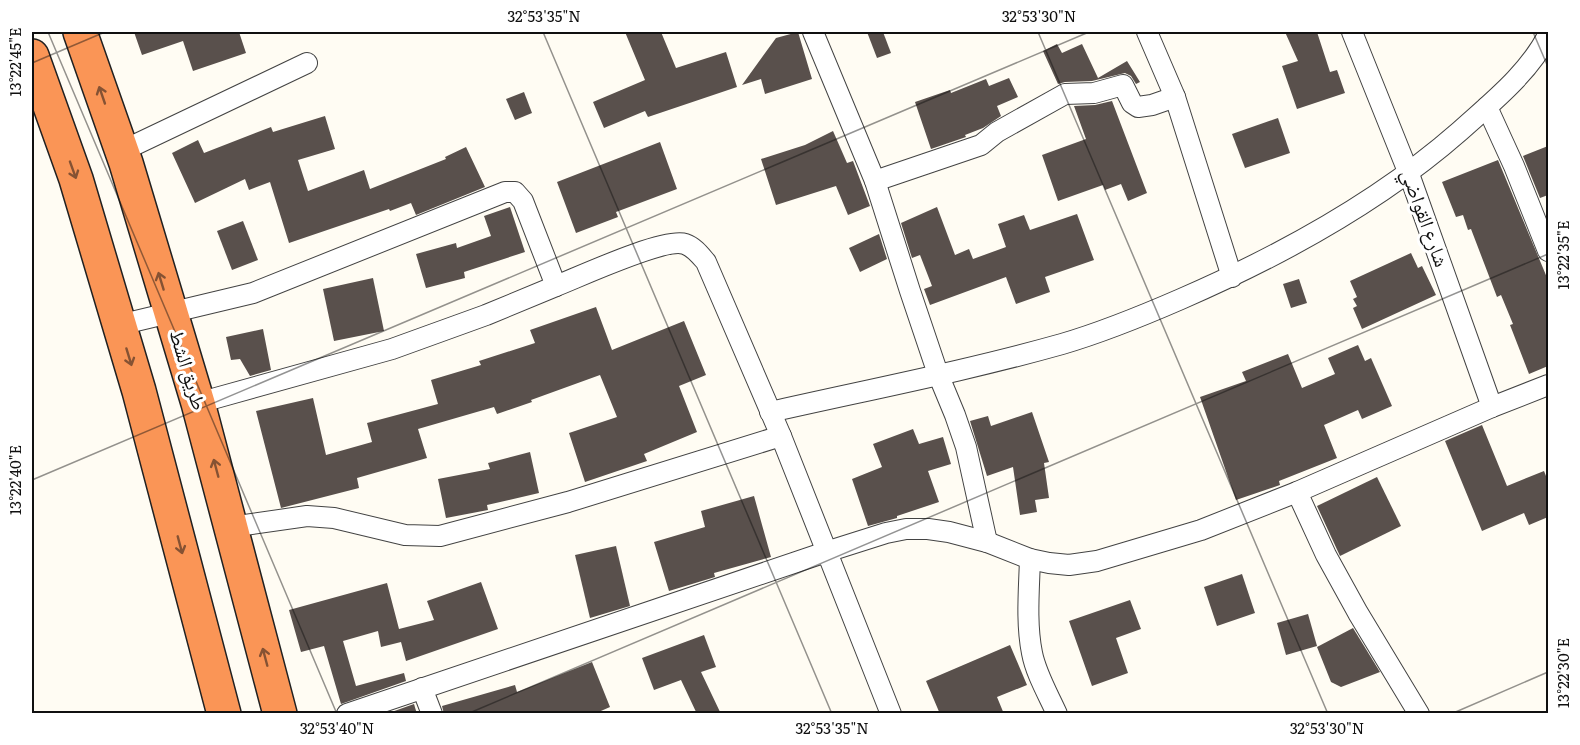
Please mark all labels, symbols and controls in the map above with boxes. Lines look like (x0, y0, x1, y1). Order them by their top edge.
text: 32°53'35"N (507, 4, 581, 27)
text: 32°53'30"N (1002, 4, 1076, 27)
text: 13°22'45"E (3, 27, 26, 97)
one-way arrow (96, 86, 107, 105)
one-way arrow (68, 160, 79, 179)
street label: شارع القواضي (1392, 164, 1458, 272)
text: 13°22'35"E (1551, 221, 1574, 289)
one-way arrow (155, 272, 166, 291)
street label: طريق الشط (163, 325, 216, 413)
one-way arrow (124, 347, 135, 366)
text: 13°22'40"E (3, 445, 26, 515)
one-way arrow (209, 459, 221, 478)
one-way arrow (174, 536, 186, 555)
text: 13°22'30"E (1551, 638, 1574, 708)
one-way arrow (258, 648, 270, 667)
text: 32°53'40"N (300, 716, 374, 739)
text: 32°53'35"N (795, 716, 869, 739)
text: 32°53'30"N (1290, 716, 1364, 739)

